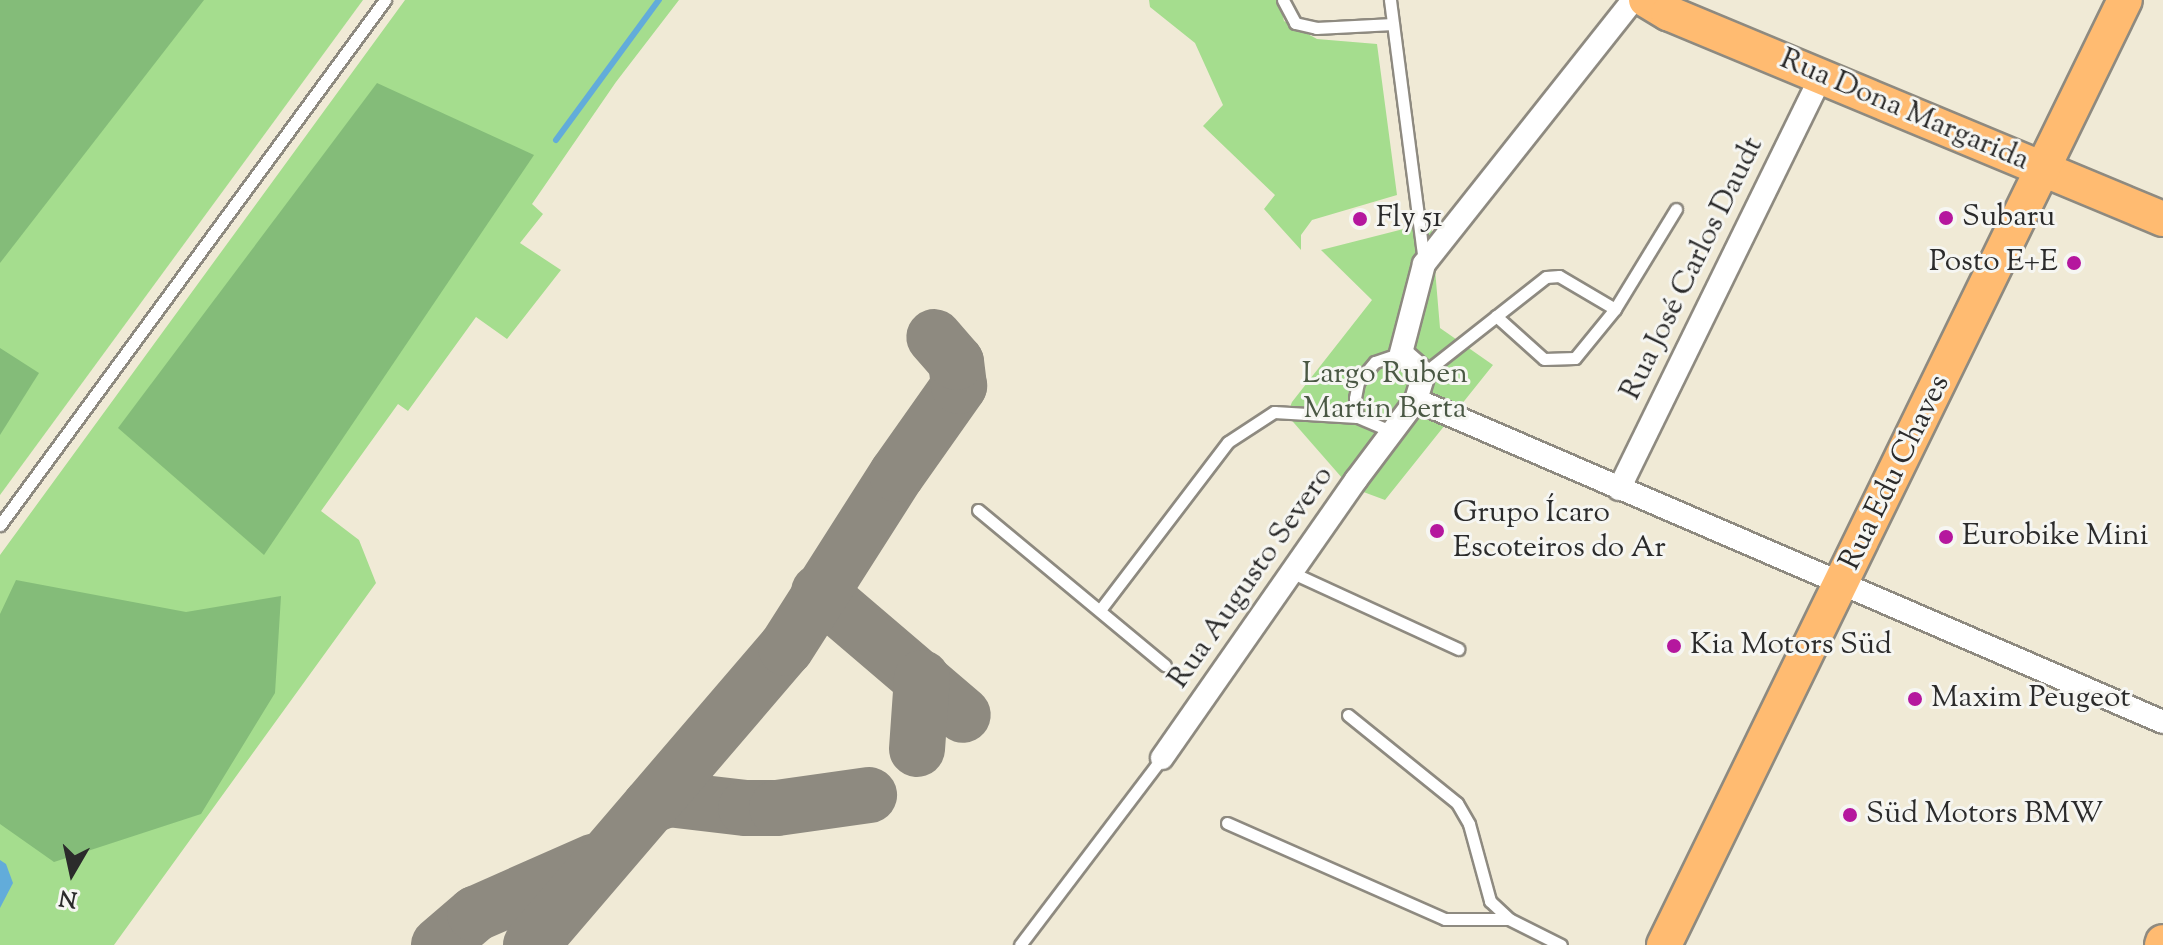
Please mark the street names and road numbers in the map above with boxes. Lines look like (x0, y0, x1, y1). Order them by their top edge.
street label: Rua Dona Margarida (1774, 42, 2034, 180)
street label: Rua José Carlos Daudt (1614, 132, 1772, 406)
street label: Rua Edu Chaves (1833, 370, 1959, 576)
street label: Rua Augusto Severo (1162, 460, 1342, 696)

